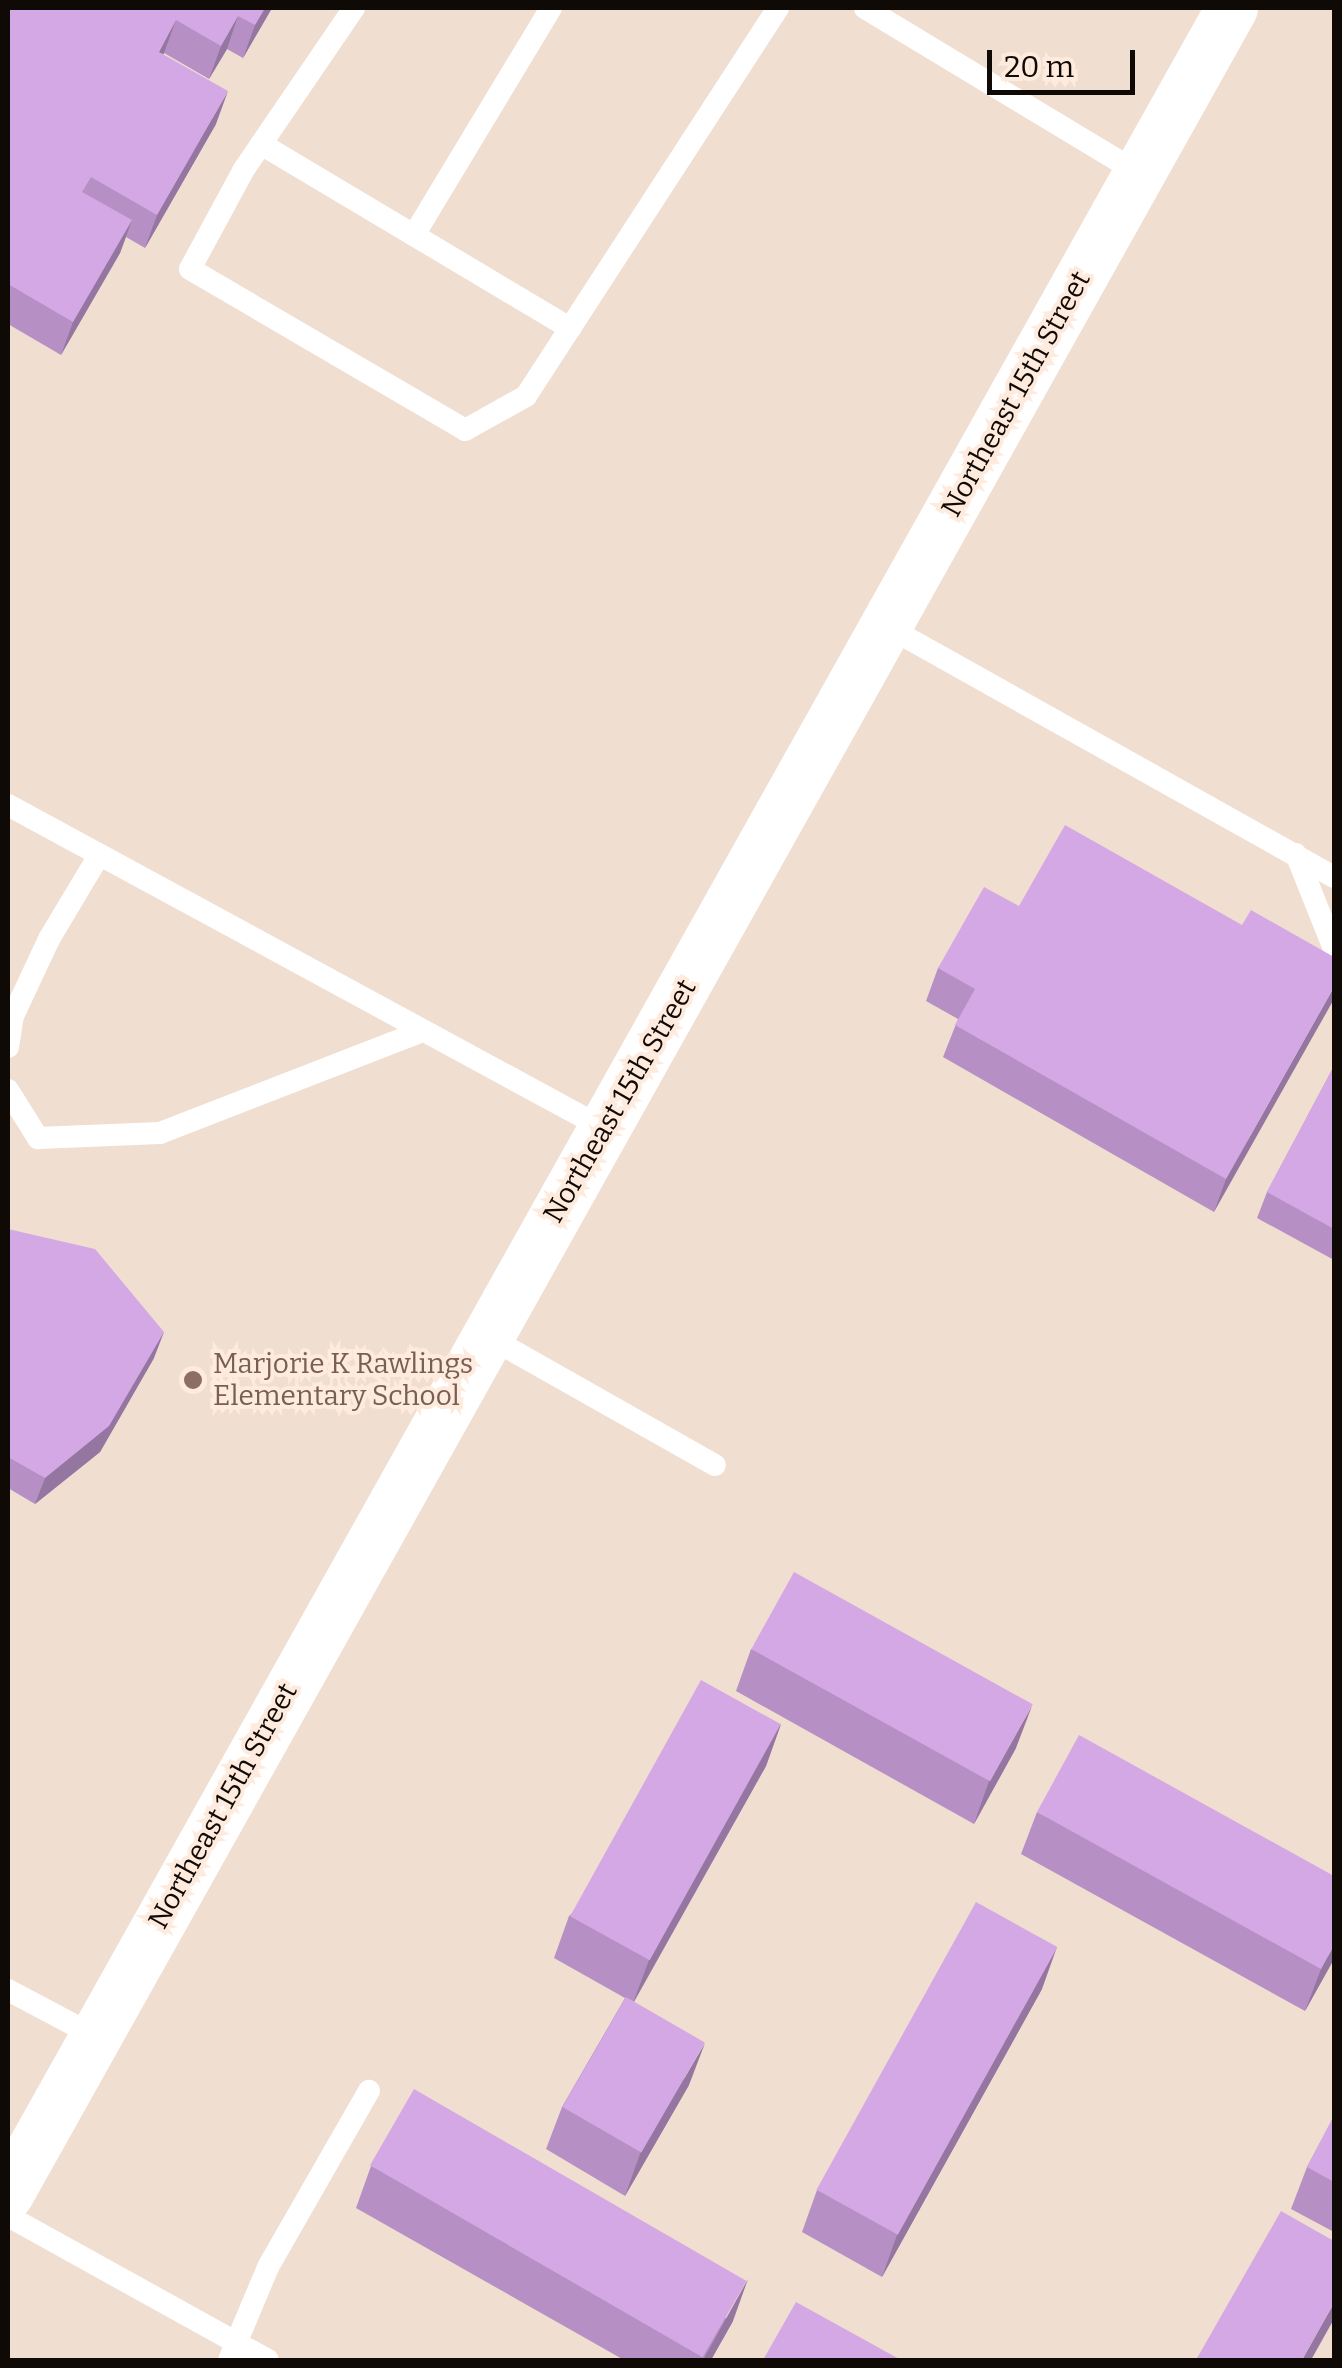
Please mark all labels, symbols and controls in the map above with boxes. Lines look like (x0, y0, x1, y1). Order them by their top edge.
scale bar (992, 30, 1140, 92)
text: 20 m (1004, 49, 1074, 85)
street label: Northeast 15th Street (935, 265, 1097, 523)
street label: Northeast 15th Street (537, 973, 703, 1229)
place label: Marjorie K Rawlings Elementary School (213, 1347, 473, 1413)
marker: Marjorie K Rawlings Elementary School (182, 1369, 204, 1391)
street label: Northeast 15th Street (142, 1677, 304, 1935)

